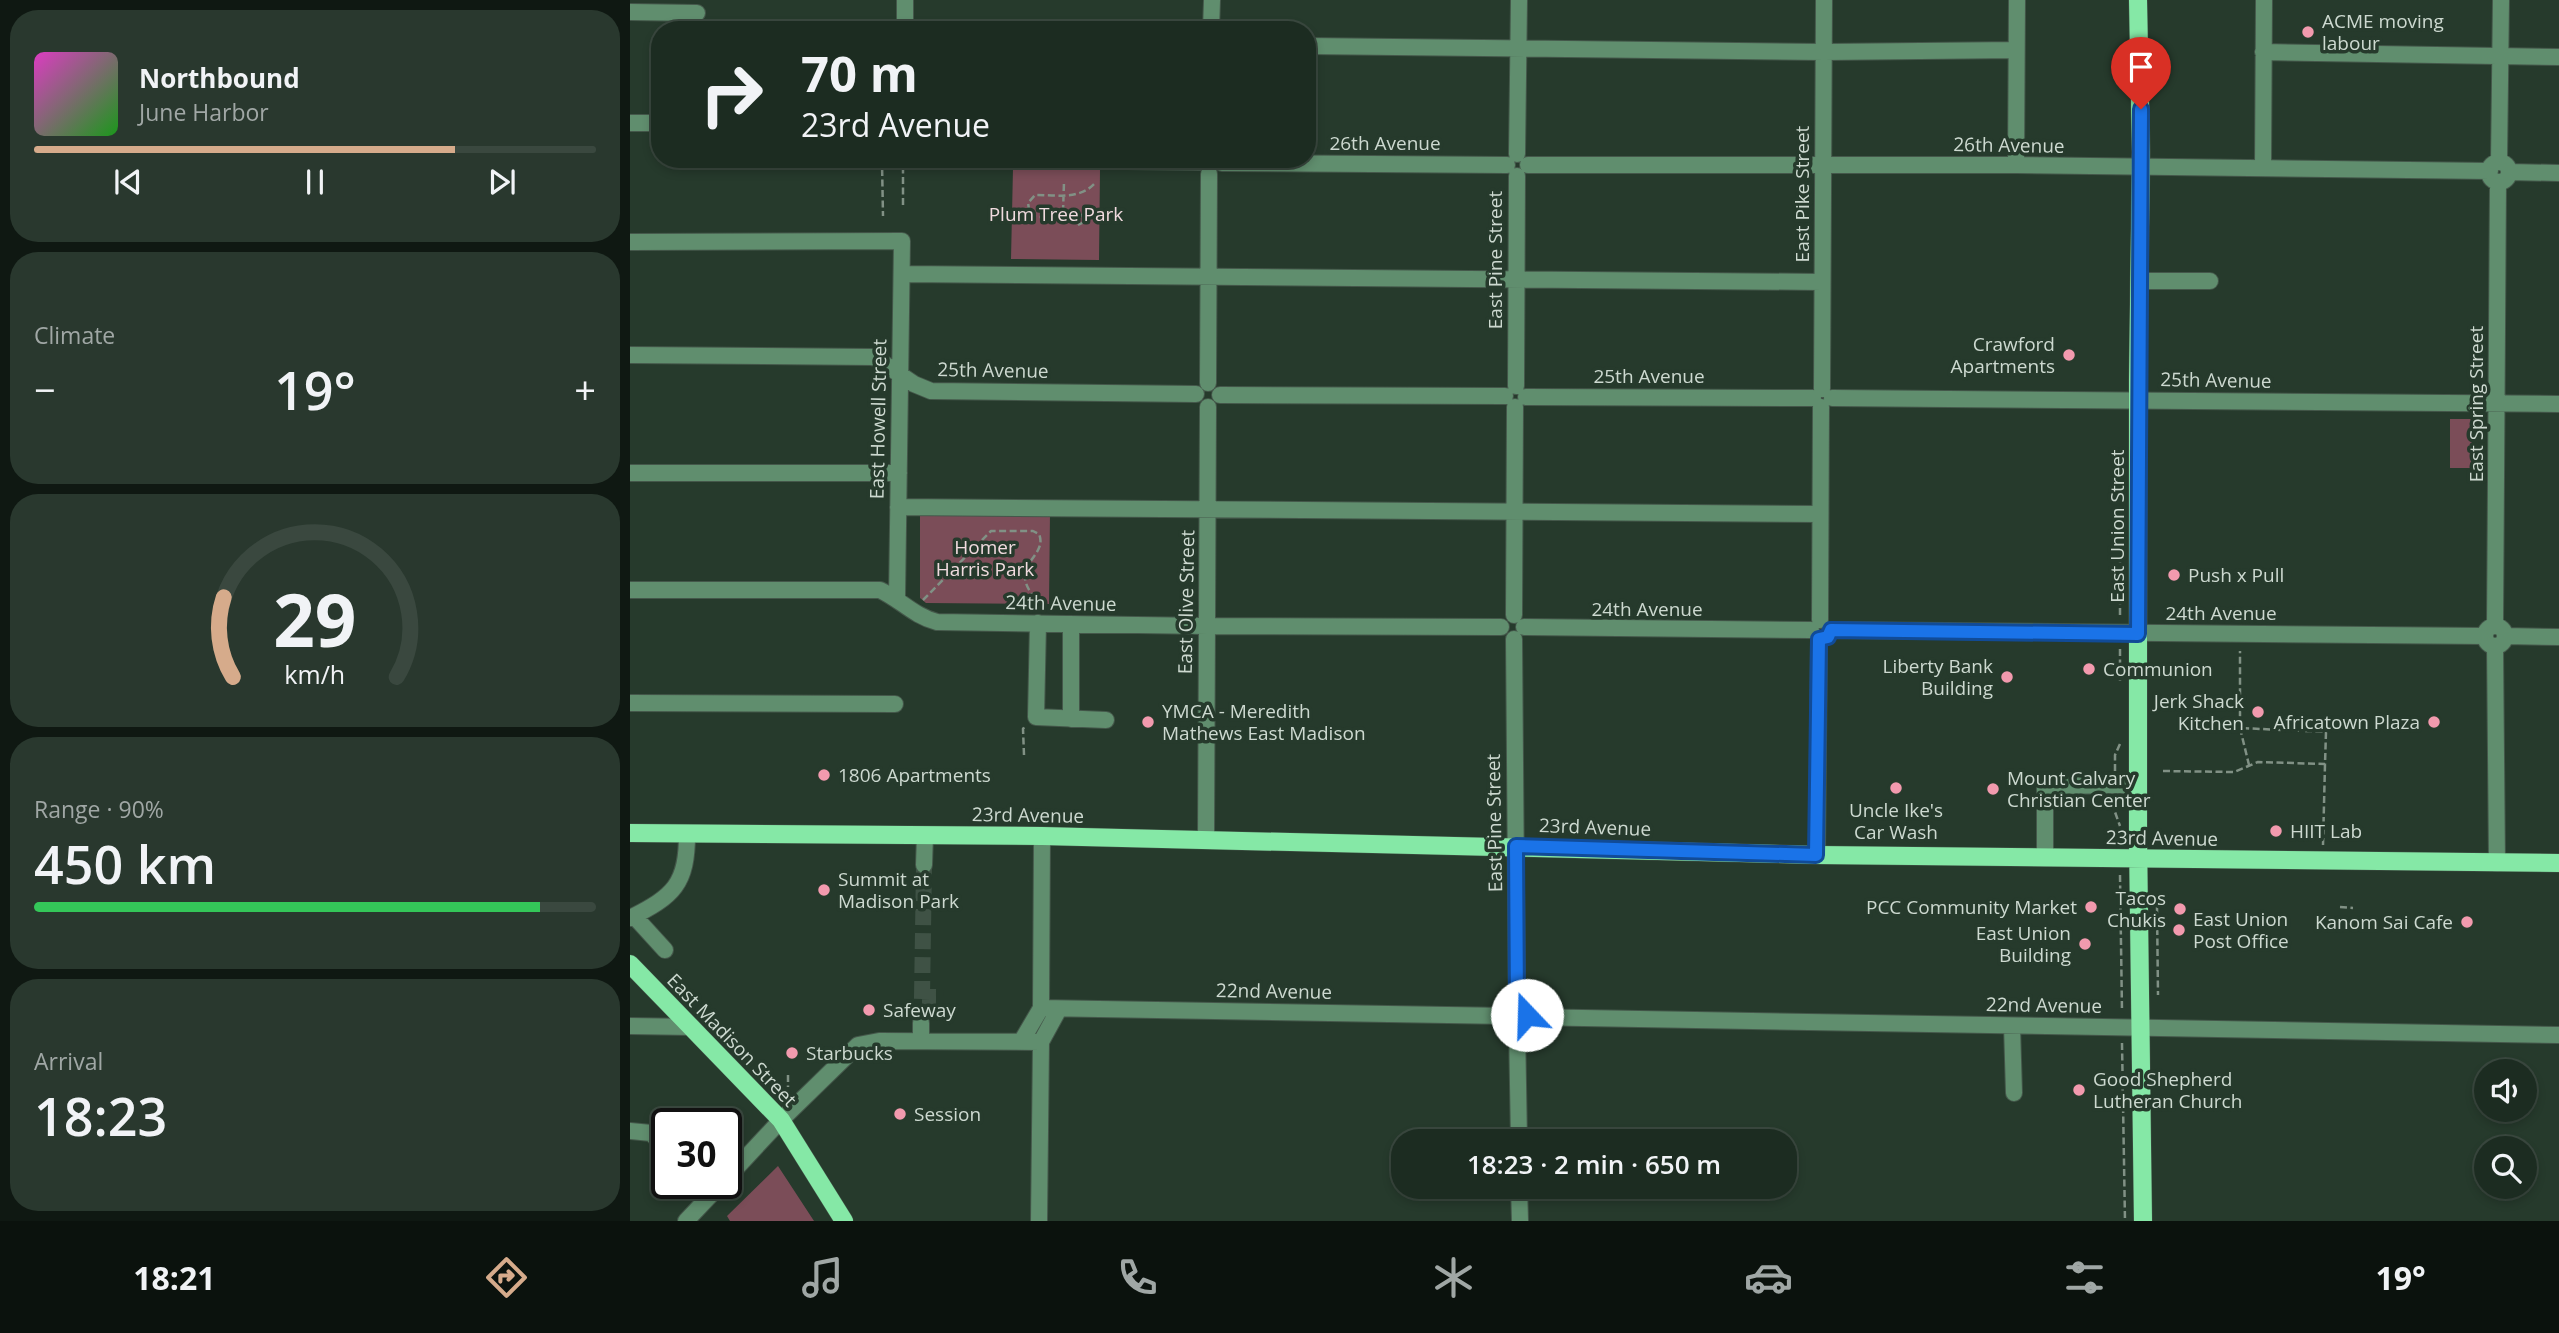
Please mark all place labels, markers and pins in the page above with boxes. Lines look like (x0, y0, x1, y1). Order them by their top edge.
place label: ACME moving labour (2322, 8, 2444, 56)
marker: ACME moving labour (2300, 24, 2316, 40)
pin (2111, 37, 2171, 109)
place label: Crawford Apartments (1951, 331, 2055, 379)
marker: Crawford Apartments (2061, 347, 2077, 363)
place label: Push x Pull (2188, 562, 2284, 588)
marker: Push x Pull (2166, 567, 2182, 583)
place label: Liberty Bank Building (1883, 653, 1993, 701)
place label: Communion (2103, 656, 2213, 682)
marker: Communion (2081, 661, 2097, 677)
marker: Liberty Bank Building (1999, 669, 2015, 685)
place label: Jerk Shack Kitchen (2152, 688, 2244, 736)
place label: YMCA - Meredith Mathews East Madison (1162, 698, 1366, 746)
marker: Jerk Shack Kitchen (2250, 704, 2266, 720)
place label: Africatown Plaza (2274, 709, 2420, 735)
marker: YMCA - Meredith Mathews East Madison (1140, 714, 1156, 730)
marker: Africatown Plaza (2426, 714, 2442, 730)
place label: 1806 Apartments (838, 762, 991, 788)
place label: Mount Calvary Christian Center (2007, 765, 2151, 813)
marker: 1806 Apartments (816, 767, 832, 783)
marker: Uncle Ike's Car Wash (1888, 780, 1904, 796)
marker: Mount Calvary Christian Center (1985, 781, 2001, 797)
place label: Uncle Ike's Car Wash (1849, 797, 1943, 845)
place label: HIIT Lab (2290, 818, 2362, 844)
marker: HIIT Lab (2268, 823, 2284, 839)
place label: Summit at Madison Park (838, 866, 959, 914)
marker: Summit at Madison Park (816, 882, 832, 898)
place label: Tacos Chukis (2107, 885, 2166, 933)
place label: PCC Community Market (1866, 894, 2077, 920)
marker: PCC Community Market (2083, 899, 2099, 915)
marker: Tacos Chukis (2172, 901, 2188, 917)
place label: East Union Post Office (2193, 906, 2289, 954)
place label: Kanom Sai Cafe (2315, 909, 2453, 935)
marker: Kanom Sai Cafe (2459, 914, 2475, 930)
place label: East Union Building (1976, 920, 2071, 968)
marker: East Union Post Office (2171, 922, 2187, 938)
marker: East Union Building (2077, 936, 2093, 952)
place label: Safeway (883, 997, 956, 1023)
marker: Safeway (861, 1002, 877, 1018)
place label: Starbucks (806, 1040, 893, 1066)
marker: Starbucks (784, 1045, 800, 1061)
place label: Good Shepherd Lutheran Church (2093, 1066, 2242, 1114)
marker: Good Shepherd Lutheran Church (2071, 1082, 2087, 1098)
place label: Session (914, 1101, 981, 1127)
marker: Session (892, 1106, 908, 1122)

